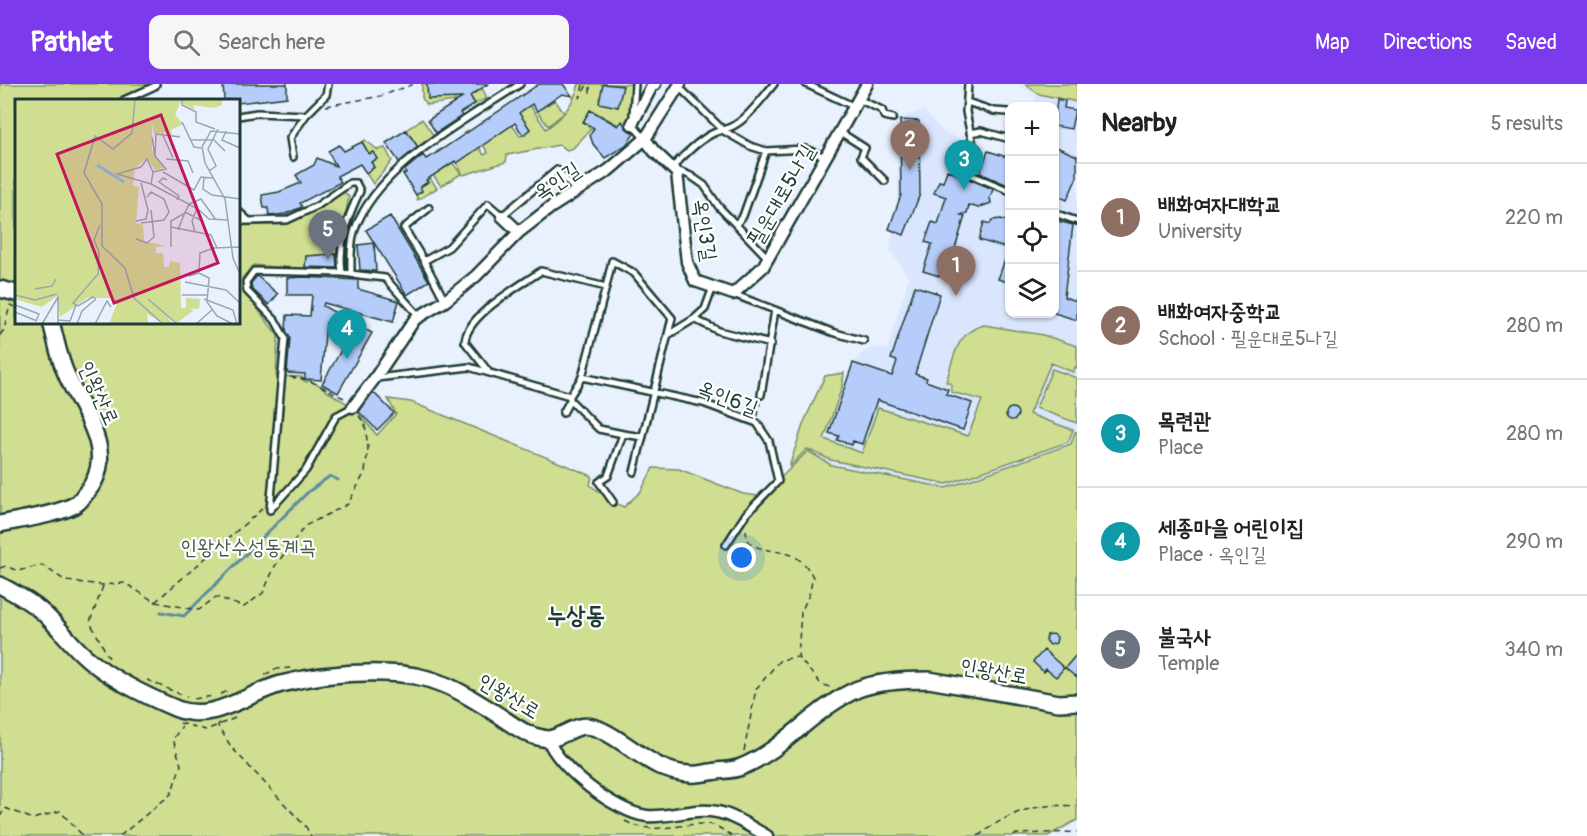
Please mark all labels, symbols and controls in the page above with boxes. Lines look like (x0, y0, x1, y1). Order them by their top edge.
search box (149, 15, 569, 69)
text: Pathlet (30, 25, 113, 60)
icon: search (170, 26, 203, 59)
text: Search here (218, 28, 325, 56)
text: Map (1315, 29, 1350, 56)
text: Directions (1383, 29, 1472, 56)
text: Saved (1505, 29, 1557, 56)
inset map (15, 99, 240, 324)
map controls (1005, 102, 1059, 318)
button: + (1005, 102, 1059, 156)
text: Nearby (1101, 107, 1177, 139)
text: 5 results (1491, 111, 1563, 136)
pin: 2 (890, 120, 930, 170)
street label: 필운대로5나길 (742, 140, 821, 251)
pin: 3 (944, 141, 984, 190)
street label: 옥인길 (529, 156, 586, 207)
button: − (1005, 156, 1059, 210)
text: 배화여자대학교 (1158, 191, 1282, 219)
street label: 옥인3길 (686, 197, 723, 263)
text: 1 (1117, 205, 1124, 230)
text: 220 m (1505, 205, 1563, 230)
pin: 5 (308, 210, 348, 260)
button: locate (1005, 210, 1059, 264)
text: University (1158, 219, 1242, 244)
pin: 1 (936, 246, 976, 296)
button: layers (1005, 264, 1059, 318)
text: 배화여자중학교 (1158, 298, 1282, 326)
pin: 4 (328, 310, 366, 359)
text: 2 (1115, 313, 1126, 338)
text: 280 m (1506, 313, 1563, 338)
text: School · 필운대로5나길 (1158, 326, 1338, 351)
street label: 인왕산로 (72, 357, 125, 430)
street label: 옥인6길 (694, 375, 762, 422)
text: 목련관 (1158, 407, 1211, 435)
text: 3 (1115, 421, 1126, 446)
text: 280 m (1506, 421, 1563, 446)
text: Place (1158, 435, 1203, 460)
text: 세종마을 어린이집 (1158, 514, 1304, 542)
text: 4 (1115, 529, 1126, 554)
text: 290 m (1506, 529, 1563, 554)
park label: 인왕산수성동계곡 (180, 534, 316, 561)
text: Place · 옥인길 (1158, 542, 1267, 567)
your location (727, 543, 756, 572)
district label: 누상동 (547, 601, 605, 630)
text: 불국사 (1158, 623, 1211, 651)
text: 5 (1115, 637, 1126, 662)
text: 340 m (1504, 637, 1563, 662)
text: Temple (1158, 651, 1219, 676)
street label: 인왕산로 (958, 652, 1030, 691)
street label: 인왕산로 (473, 667, 545, 725)

